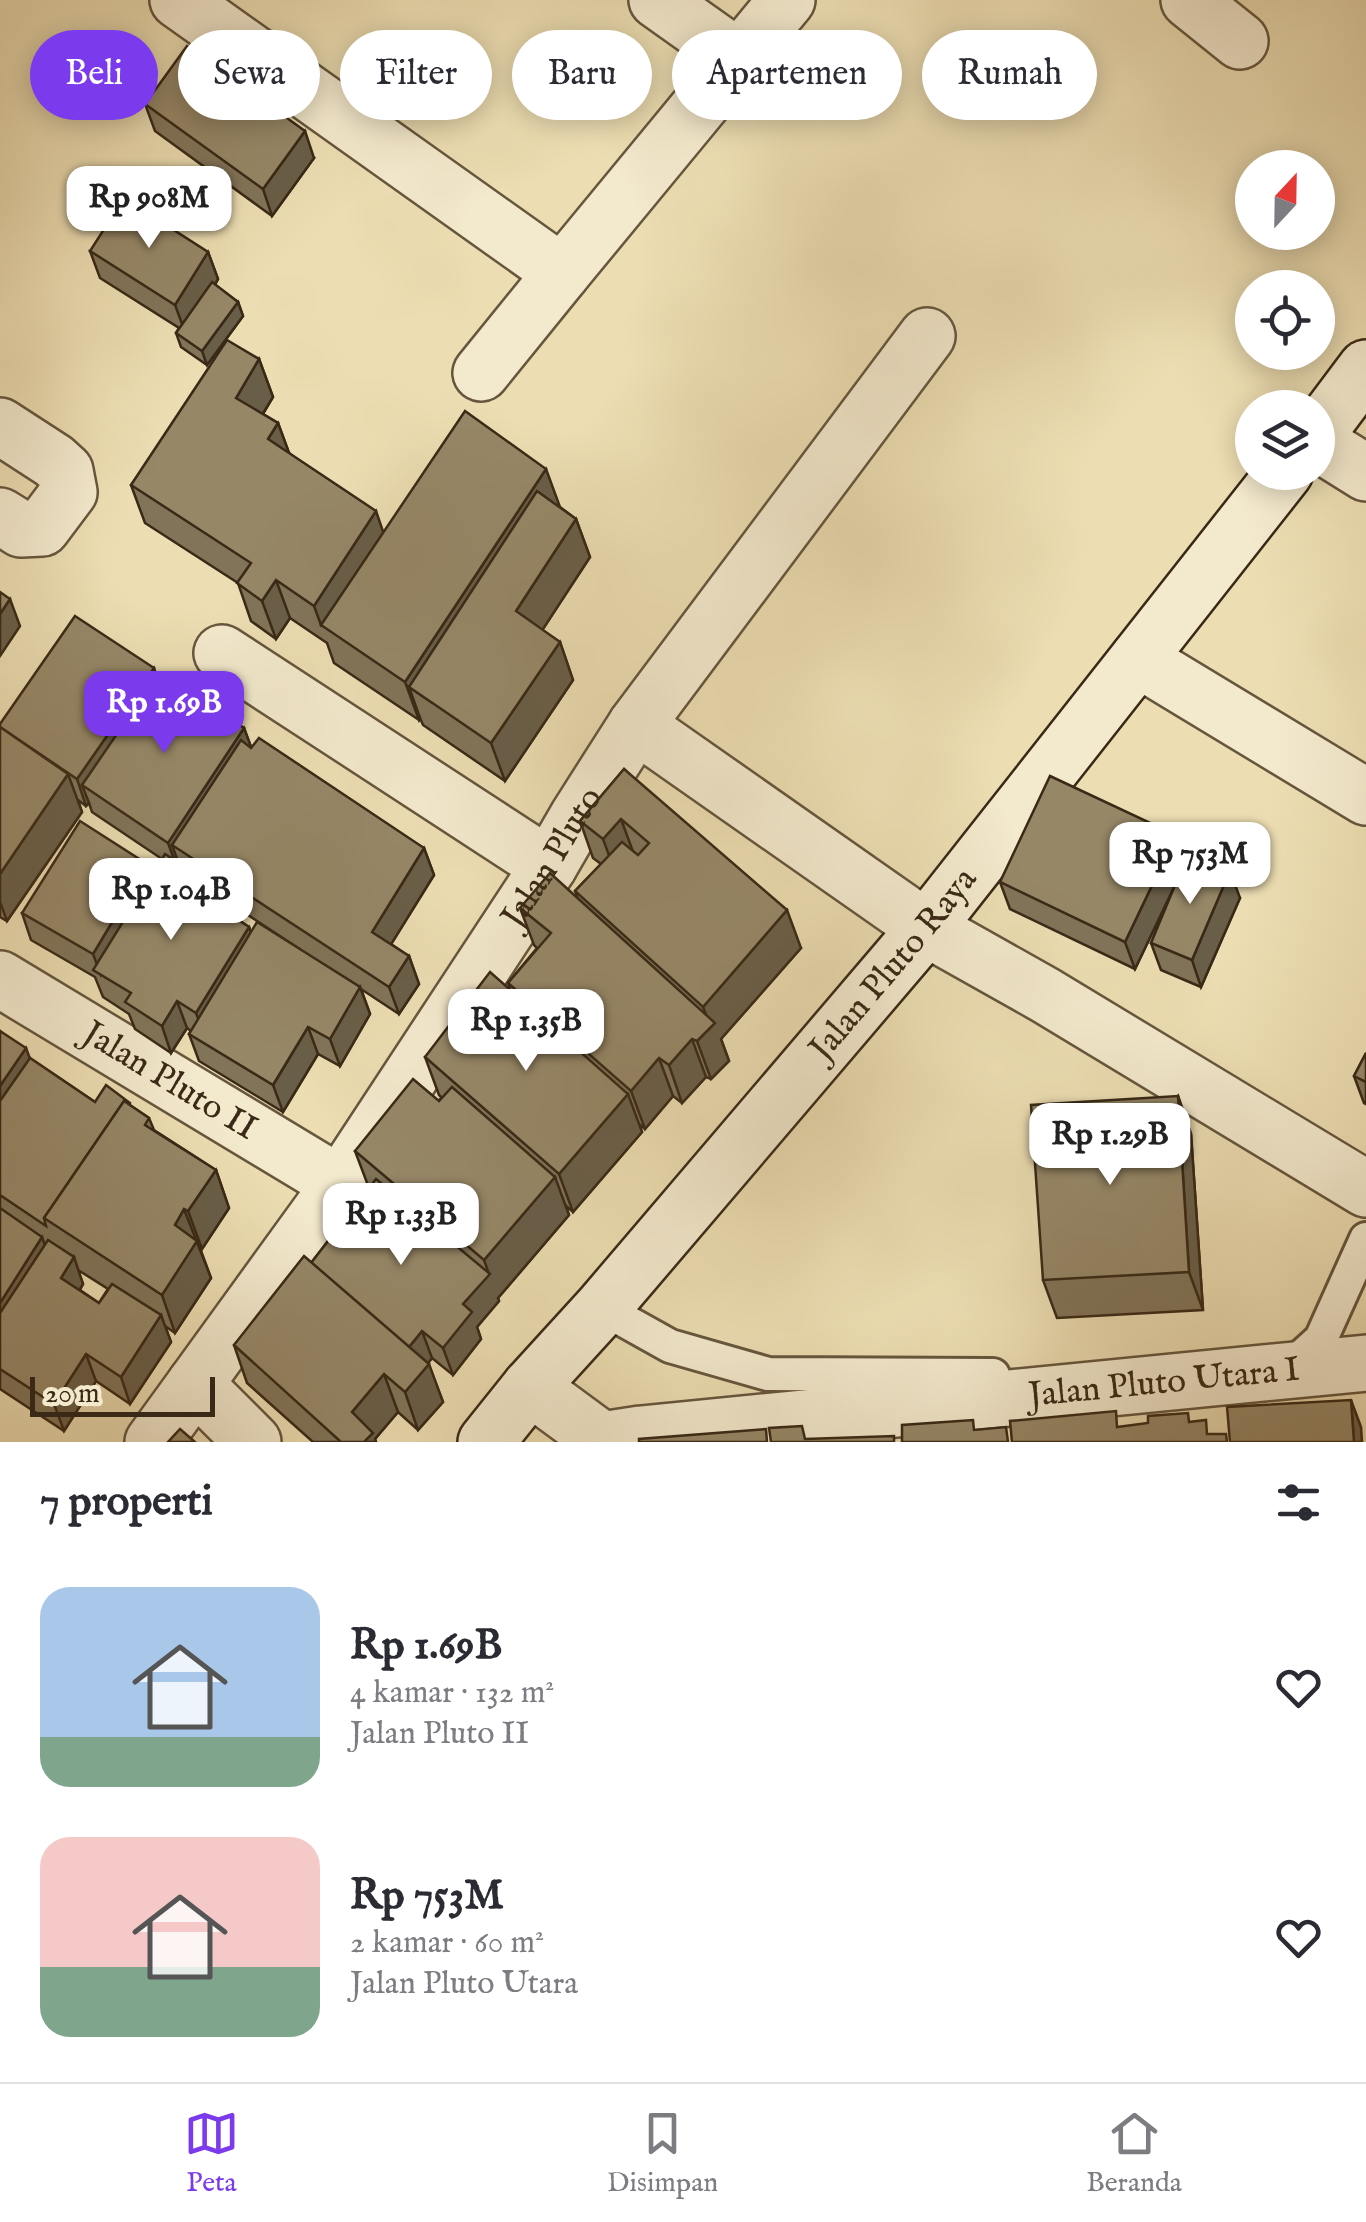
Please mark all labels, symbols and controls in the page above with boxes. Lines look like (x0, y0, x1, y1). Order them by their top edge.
chip: Beli (30, 30, 158, 120)
chip: Sewa (178, 30, 320, 120)
chip: Filter (340, 30, 492, 120)
chip: Baru (512, 30, 652, 120)
chip: Apartemen (672, 30, 902, 120)
chip: Rumah (922, 30, 1097, 120)
north arrow (1235, 150, 1335, 250)
map controls (1235, 150, 1335, 490)
pin: Rp 908M (57, 166, 241, 251)
text: Rp 908M (89, 178, 209, 219)
button: locate (1235, 270, 1335, 370)
button: layers (1235, 390, 1335, 490)
pin: Rp 1.69B (61, 671, 267, 756)
text: Rp 1.69B (106, 683, 222, 724)
street label: Jalan Pluto (489, 779, 613, 940)
pin: Rp 753M (1098, 822, 1282, 907)
text: Rp 753M (1131, 834, 1249, 875)
pin: Rp 1.04B (68, 858, 274, 943)
street label: Jalan Pluto Raya (797, 858, 988, 1074)
text: Rp 1.04B (111, 870, 231, 911)
pin: Rp 1.35B (423, 989, 629, 1074)
text: Rp 1.35B (470, 1001, 582, 1042)
street label: Jalan Pluto II (71, 1009, 265, 1151)
pin: Rp 1.29B (1007, 1103, 1213, 1188)
text: Rp 1.29B (1051, 1115, 1169, 1156)
pin: Rp 1.33B (298, 1183, 504, 1268)
text: Rp 1.33B (345, 1195, 457, 1236)
street label: Jalan Pluto Utara I (1022, 1347, 1302, 1419)
scale bar (30, 1372, 215, 1416)
text: 20 m (45, 1377, 100, 1412)
icon: filters (1271, 1475, 1326, 1530)
text: 7 properti (40, 1476, 213, 1529)
text: Rp 1.69B (350, 1620, 502, 1673)
icon: home (120, 1627, 240, 1747)
icon: heart (1271, 1660, 1326, 1715)
text: 4 kamar · 132 m² (350, 1673, 554, 1714)
text: Jalan Pluto II (350, 1714, 529, 1755)
text: Rp 753M (350, 1870, 504, 1923)
icon: home (120, 1877, 240, 1997)
icon: heart (1271, 1910, 1326, 1965)
text: 2 kamar · 60 m² (350, 1923, 544, 1964)
text: Jalan Pluto Utara (350, 1964, 578, 2005)
tab: Peta (184, 2106, 239, 2201)
tab: Disimpan (607, 2106, 718, 2201)
tab: Beranda (1086, 2106, 1182, 2201)

